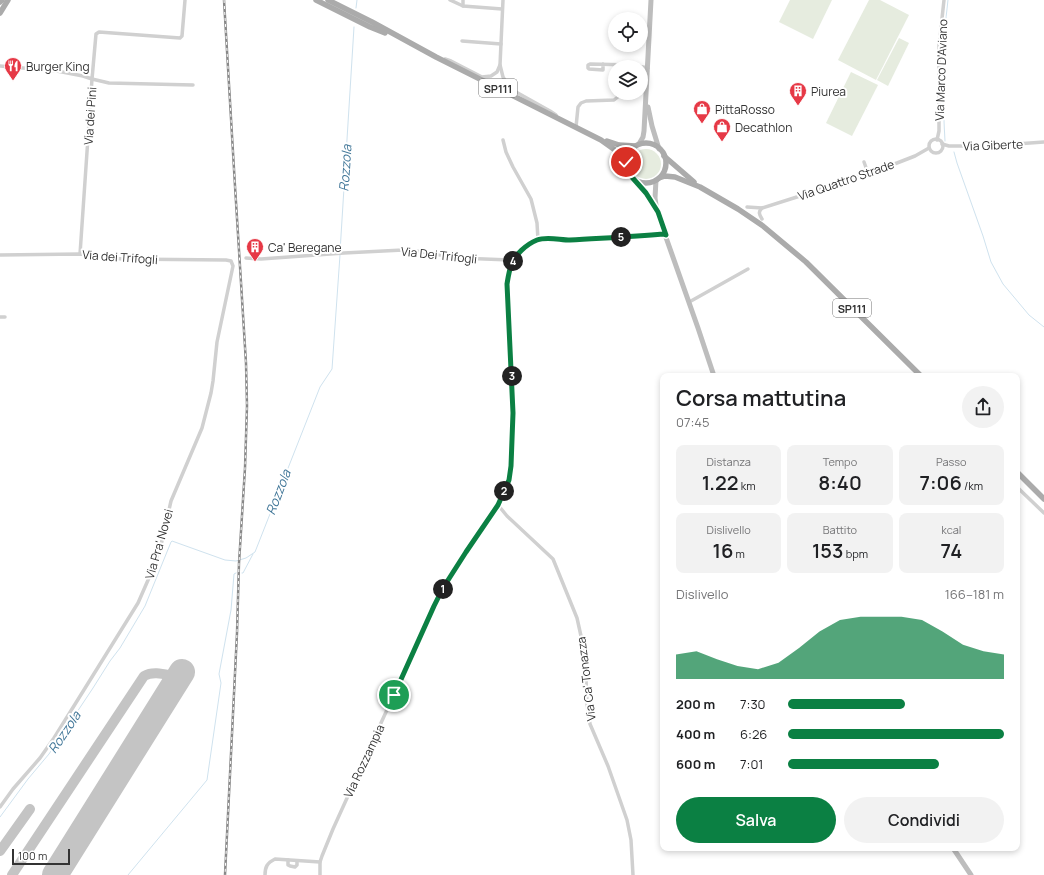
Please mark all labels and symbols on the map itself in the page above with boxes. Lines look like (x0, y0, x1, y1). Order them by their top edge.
street label: Via Marco D'Aviano (931, 19, 951, 121)
restaurant icon: Burger King (3, 56, 23, 81)
place label: Burger King (26, 58, 90, 75)
road number: SP111 (479, 79, 517, 97)
building icon: Piurea (788, 81, 808, 106)
place label: Piurea (811, 83, 846, 100)
street label: Via dei Pini (79, 86, 101, 146)
shop icon: PittaRosso (692, 99, 712, 124)
place label: PittaRosso (715, 101, 775, 118)
shop icon: Decathlon (712, 117, 732, 142)
place label: Decathlon (735, 119, 792, 136)
street label: Via Giberte (963, 135, 1023, 155)
water label: Rozzola (334, 143, 356, 192)
pin (609, 145, 643, 179)
street label: Via Quattro Strade (795, 156, 897, 204)
pin: 5 (611, 227, 631, 247)
building icon: Ca' Beregane (245, 237, 265, 262)
place label: Ca' Beregane (268, 239, 341, 256)
street label: Via Dei Trifogli (400, 243, 478, 267)
street label: Via dei Trifogli (82, 246, 158, 268)
pin: 4 (503, 251, 523, 271)
road number: SP111 (833, 299, 871, 317)
pin: 3 (502, 366, 522, 386)
water label: Rozzola (261, 466, 295, 517)
pin: 2 (494, 481, 514, 501)
street label: Via Pra' Novei (141, 507, 177, 581)
pin: 1 (433, 579, 453, 599)
street label: Via Ca' Tonazza (572, 636, 600, 722)
pin (377, 678, 411, 712)
water label: Rozzola (43, 707, 85, 756)
street label: Via Rozzampia (340, 722, 388, 800)
scale bar (12, 847, 70, 866)

